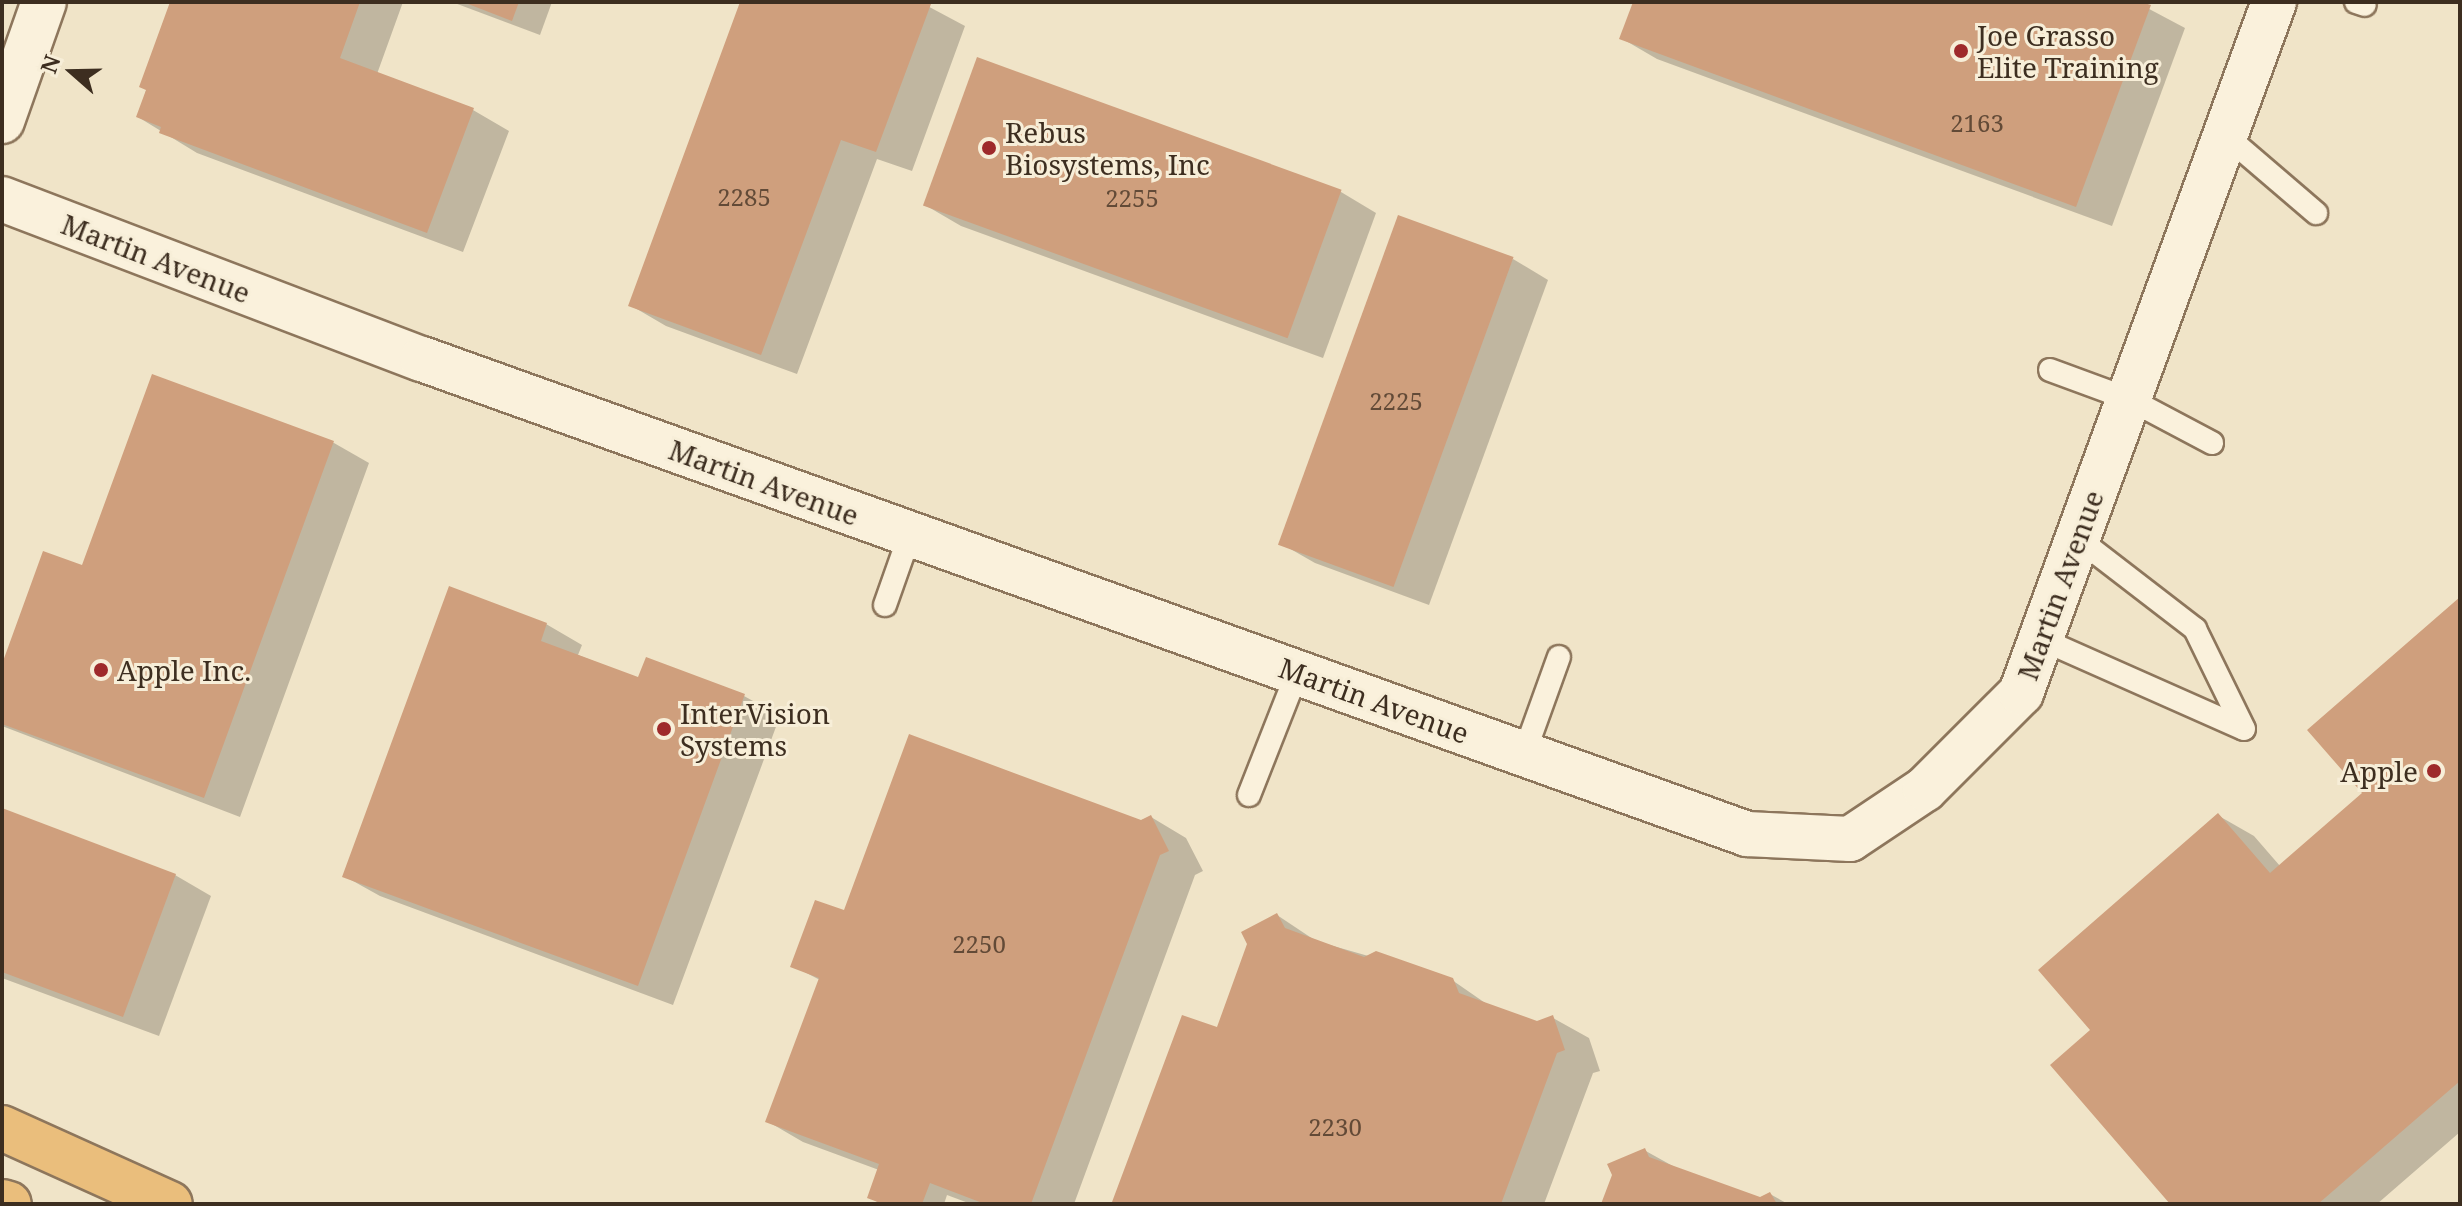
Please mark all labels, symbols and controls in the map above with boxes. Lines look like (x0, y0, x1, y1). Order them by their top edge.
place label: Joe Grasso Elite Training (1977, 18, 2159, 84)
north arrow (32, 32, 112, 112)
marker: Joe Grasso Elite Training (1952, 42, 1970, 60)
text: N (32, 51, 67, 77)
house number: 2163 (1950, 109, 2004, 137)
place label: Rebus Biosystems, Inc (1005, 115, 1210, 181)
marker: Rebus Biosystems, Inc (980, 139, 998, 157)
house number: 2285 (717, 183, 771, 211)
house number: 2255 (1105, 184, 1159, 212)
street label: Martin Avenue (57, 207, 255, 309)
house number: 2225 (1369, 387, 1423, 415)
street label: Martin Avenue (665, 432, 863, 532)
street label: Martin Avenue (2010, 486, 2110, 684)
street label: Martin Avenue (1275, 650, 1473, 750)
place label: Apple Inc. (117, 653, 251, 687)
marker: Apple Inc. (92, 661, 110, 679)
place label: InterVision Systems (680, 696, 830, 762)
marker: InterVision Systems (655, 720, 673, 738)
place label: Apple (2340, 754, 2418, 788)
marker: Apple (2425, 762, 2443, 780)
house number: 2250 (952, 930, 1006, 958)
house number: 2230 (1308, 1113, 1362, 1141)

